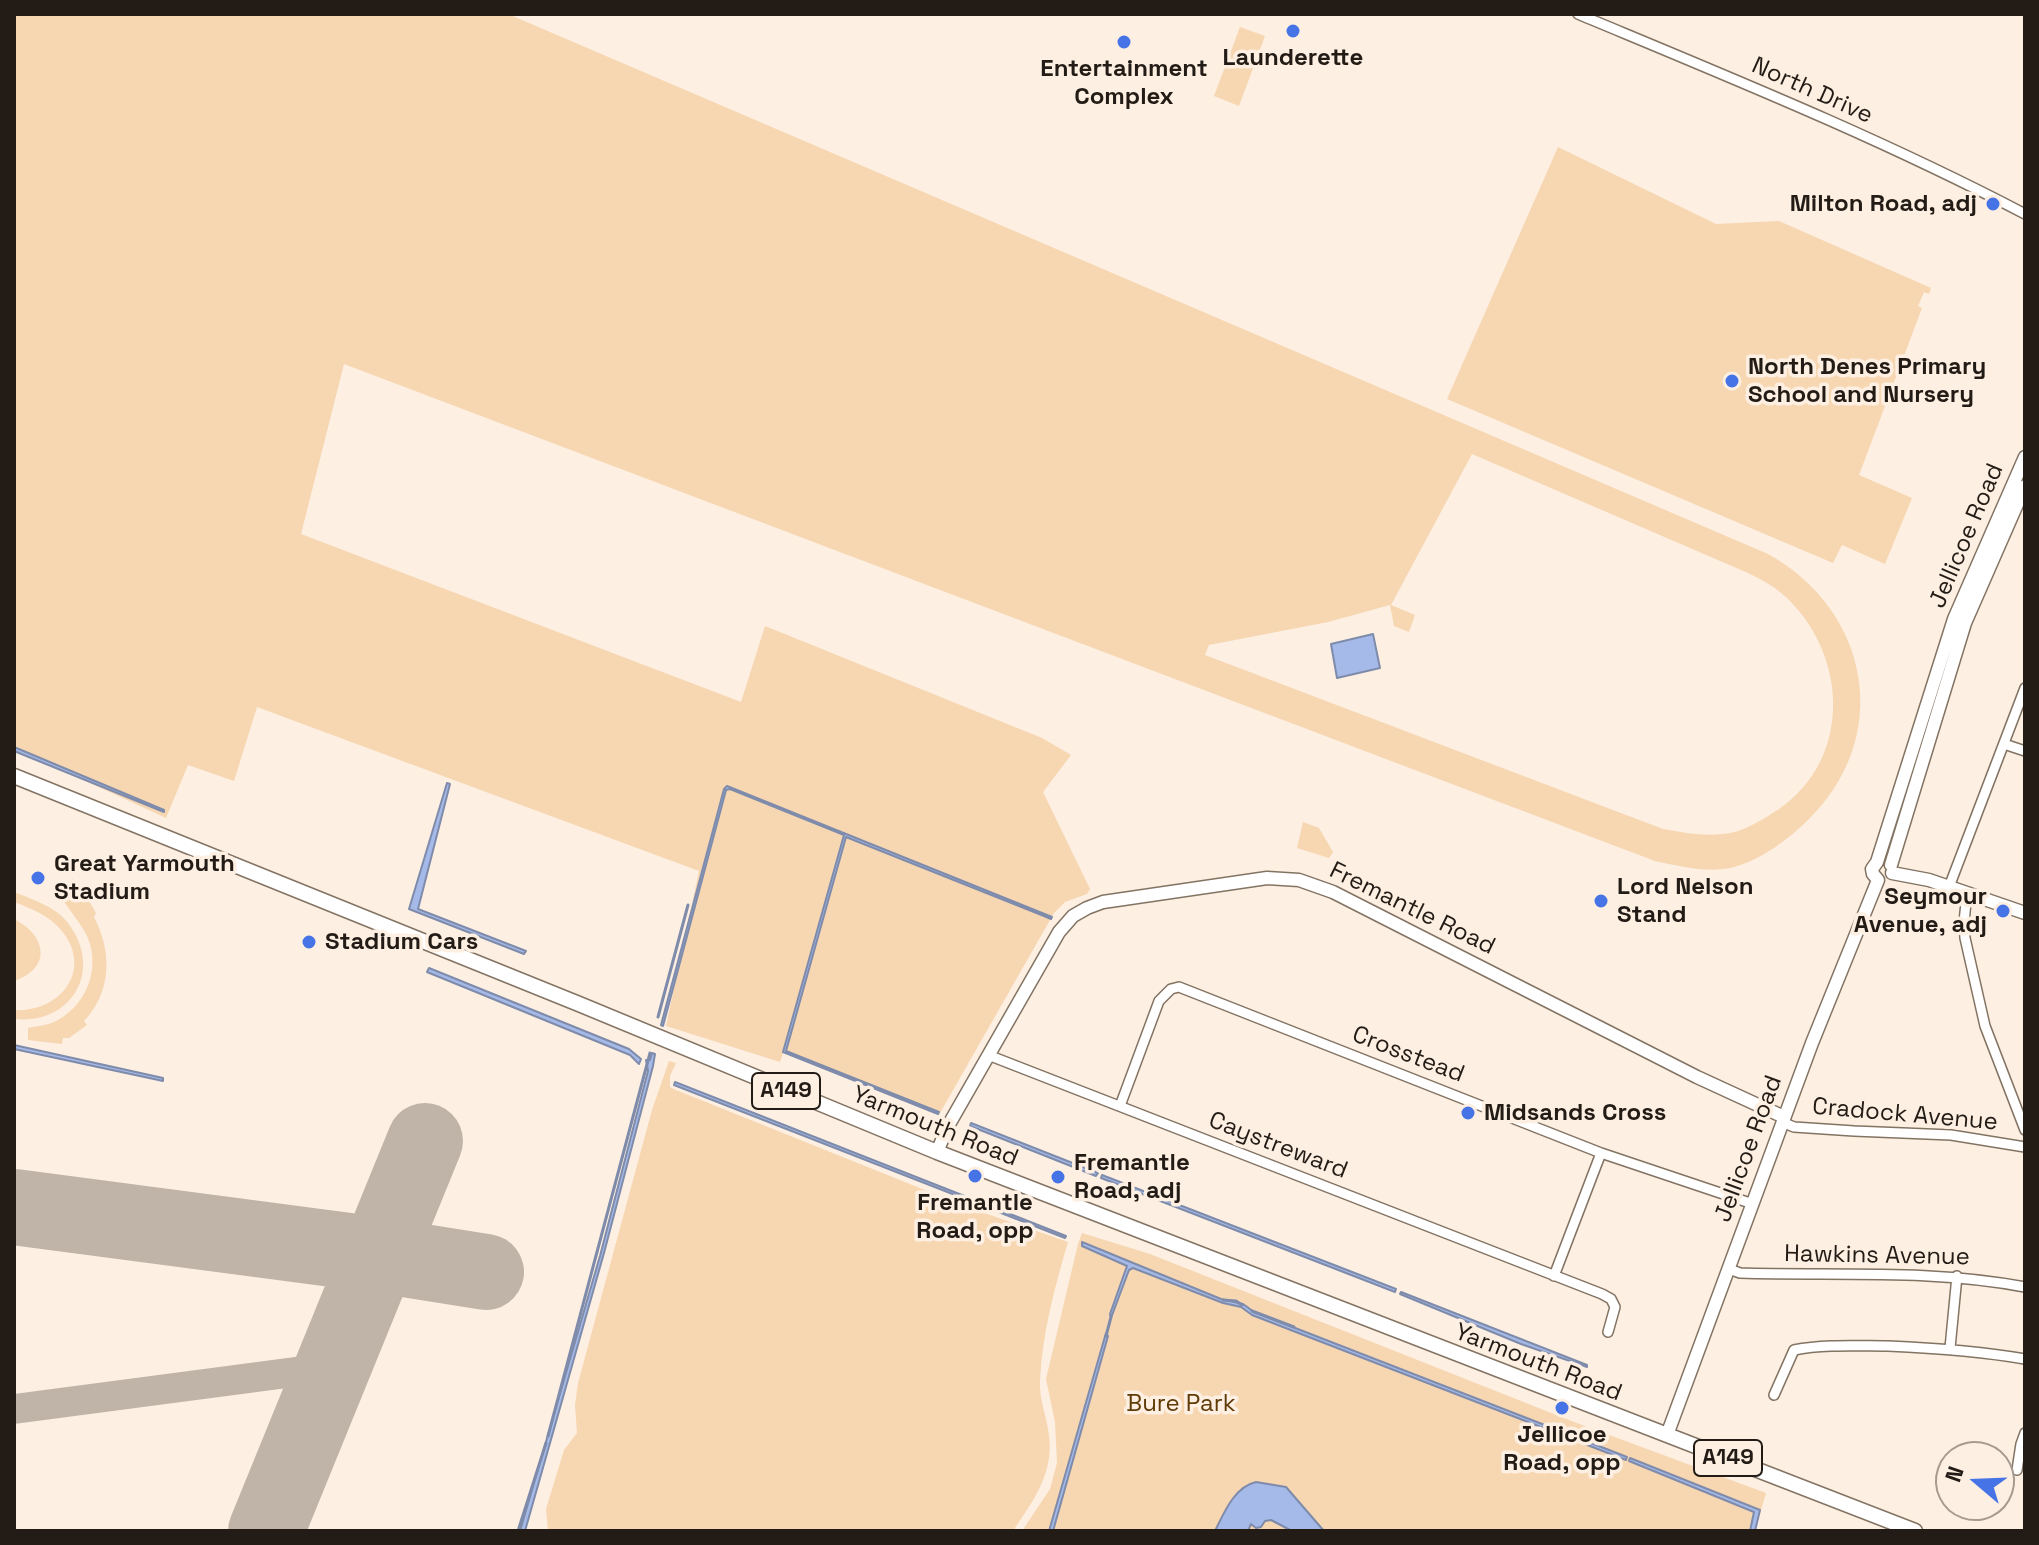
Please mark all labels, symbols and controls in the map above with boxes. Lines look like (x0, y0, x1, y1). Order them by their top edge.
marker: Launderette (1284, 22, 1302, 40)
marker: Entertainment Complex (1115, 33, 1133, 51)
place label: Launderette (1223, 44, 1363, 72)
street label: North Drive (1747, 52, 1877, 130)
place label: Entertainment Complex (1040, 55, 1208, 111)
place label: Milton Road, adj (1790, 190, 1977, 218)
marker: Milton Road, adj (1984, 195, 2002, 213)
place label: North Denes Primary School and Nursery (1748, 353, 1986, 409)
marker: North Denes Primary School and Nursery (1723, 372, 1741, 390)
street label: Jellicoe Road (1924, 460, 2010, 612)
place label: Great Yarmouth Stadium (54, 850, 235, 906)
street label: Fremantle Road (1324, 856, 1500, 962)
marker: Great Yarmouth Stadium (29, 869, 47, 887)
place label: Lord Nelson Stand (1617, 873, 1754, 929)
place label: Seymour Avenue, adj (1854, 883, 1987, 939)
marker: Lord Nelson Stand (1592, 892, 1610, 910)
marker: Seymour Avenue, adj (1994, 902, 2012, 920)
place label: Stadium Cars (325, 928, 478, 956)
marker: Stadium Cars (300, 933, 318, 951)
street label: Crosstead (1348, 1020, 1468, 1090)
street label: Jellicoe Road (1709, 1072, 1789, 1226)
road number: A149 (752, 1073, 820, 1109)
street label: Yarmouth Road (848, 1081, 1022, 1173)
street label: Cradock Avenue (1811, 1093, 1999, 1137)
place label: Midsands Cross (1484, 1099, 1666, 1127)
marker: Midsands Cross (1459, 1104, 1477, 1122)
street label: Caystreward (1204, 1106, 1352, 1186)
place label: Fremantle Road, adj (1074, 1149, 1190, 1205)
marker: Fremantle Road, opp (966, 1167, 984, 1185)
marker: Fremantle Road, adj (1049, 1168, 1067, 1186)
place label: Fremantle Road, opp (916, 1189, 1034, 1245)
street label: Hawkins Avenue (1784, 1240, 1970, 1272)
street label: Yarmouth Road (1450, 1318, 1626, 1408)
park label: Bure Park (1126, 1390, 1236, 1418)
marker: Jellicoe Road, opp (1553, 1399, 1571, 1417)
place label: Jellicoe Road, opp (1503, 1421, 1621, 1477)
road number: A149 (1694, 1440, 1762, 1476)
north arrow (1935, 1441, 2015, 1521)
text: N (1939, 1462, 1970, 1485)

